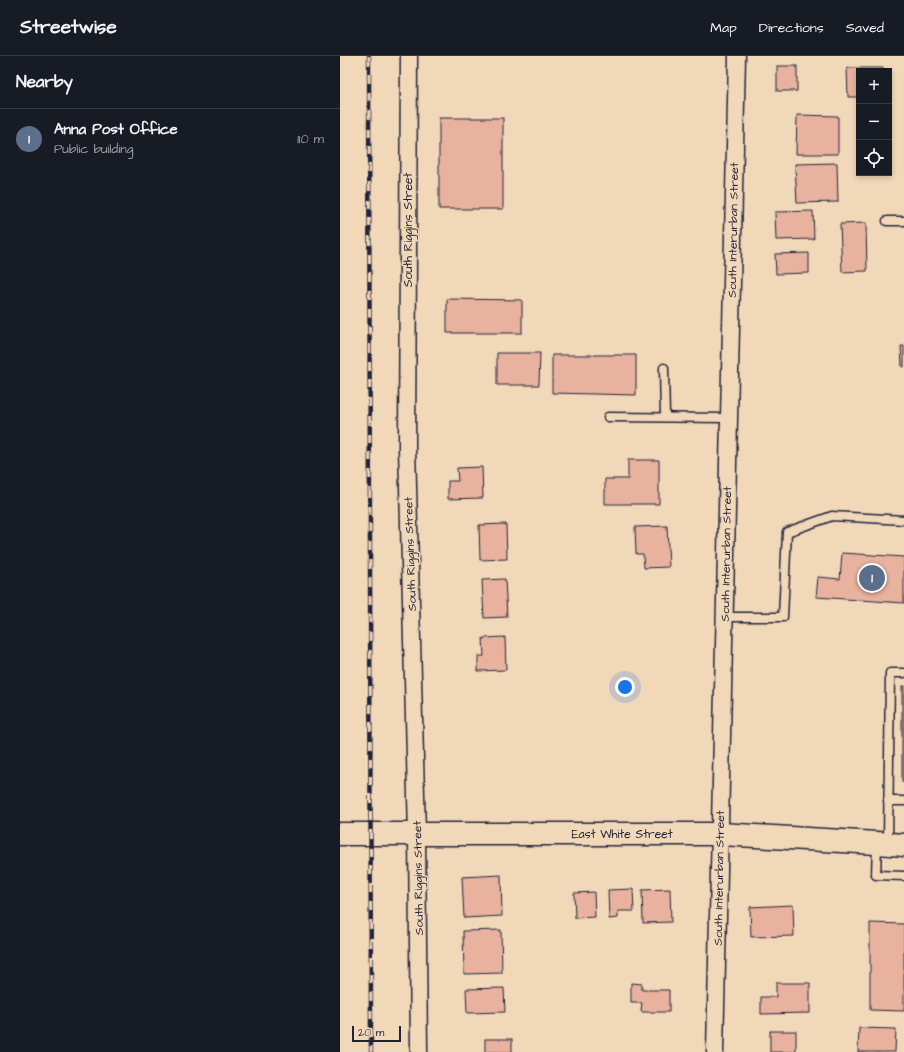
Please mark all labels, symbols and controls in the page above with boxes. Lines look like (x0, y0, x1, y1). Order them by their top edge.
text: Streetwise (20, 14, 117, 41)
text: Map (710, 18, 737, 38)
text: Directions (759, 18, 824, 38)
text: Saved (846, 18, 884, 38)
map controls (856, 68, 892, 176)
button: + (856, 68, 892, 104)
text: Nearby (16, 70, 73, 94)
button: − (856, 104, 892, 140)
text: Anna Post Office (54, 119, 178, 140)
text: 1 (28, 130, 30, 148)
text: 110 m (297, 130, 324, 148)
text: Public building (54, 140, 133, 158)
button: locate (856, 140, 892, 176)
street label: South Interurban Street (724, 162, 743, 298)
street label: South Riggins Street (400, 173, 418, 287)
street label: South Interurban Street (717, 486, 736, 622)
street label: South Riggins Street (400, 496, 422, 612)
pin: 1 (859, 563, 885, 593)
your location (615, 677, 635, 697)
street label: South Interurban Street (710, 810, 729, 946)
street label: South Riggins Street (409, 820, 429, 935)
street label: East White Street (571, 826, 673, 843)
scale bar (352, 1024, 401, 1043)
text: 20 m (358, 1025, 384, 1040)

